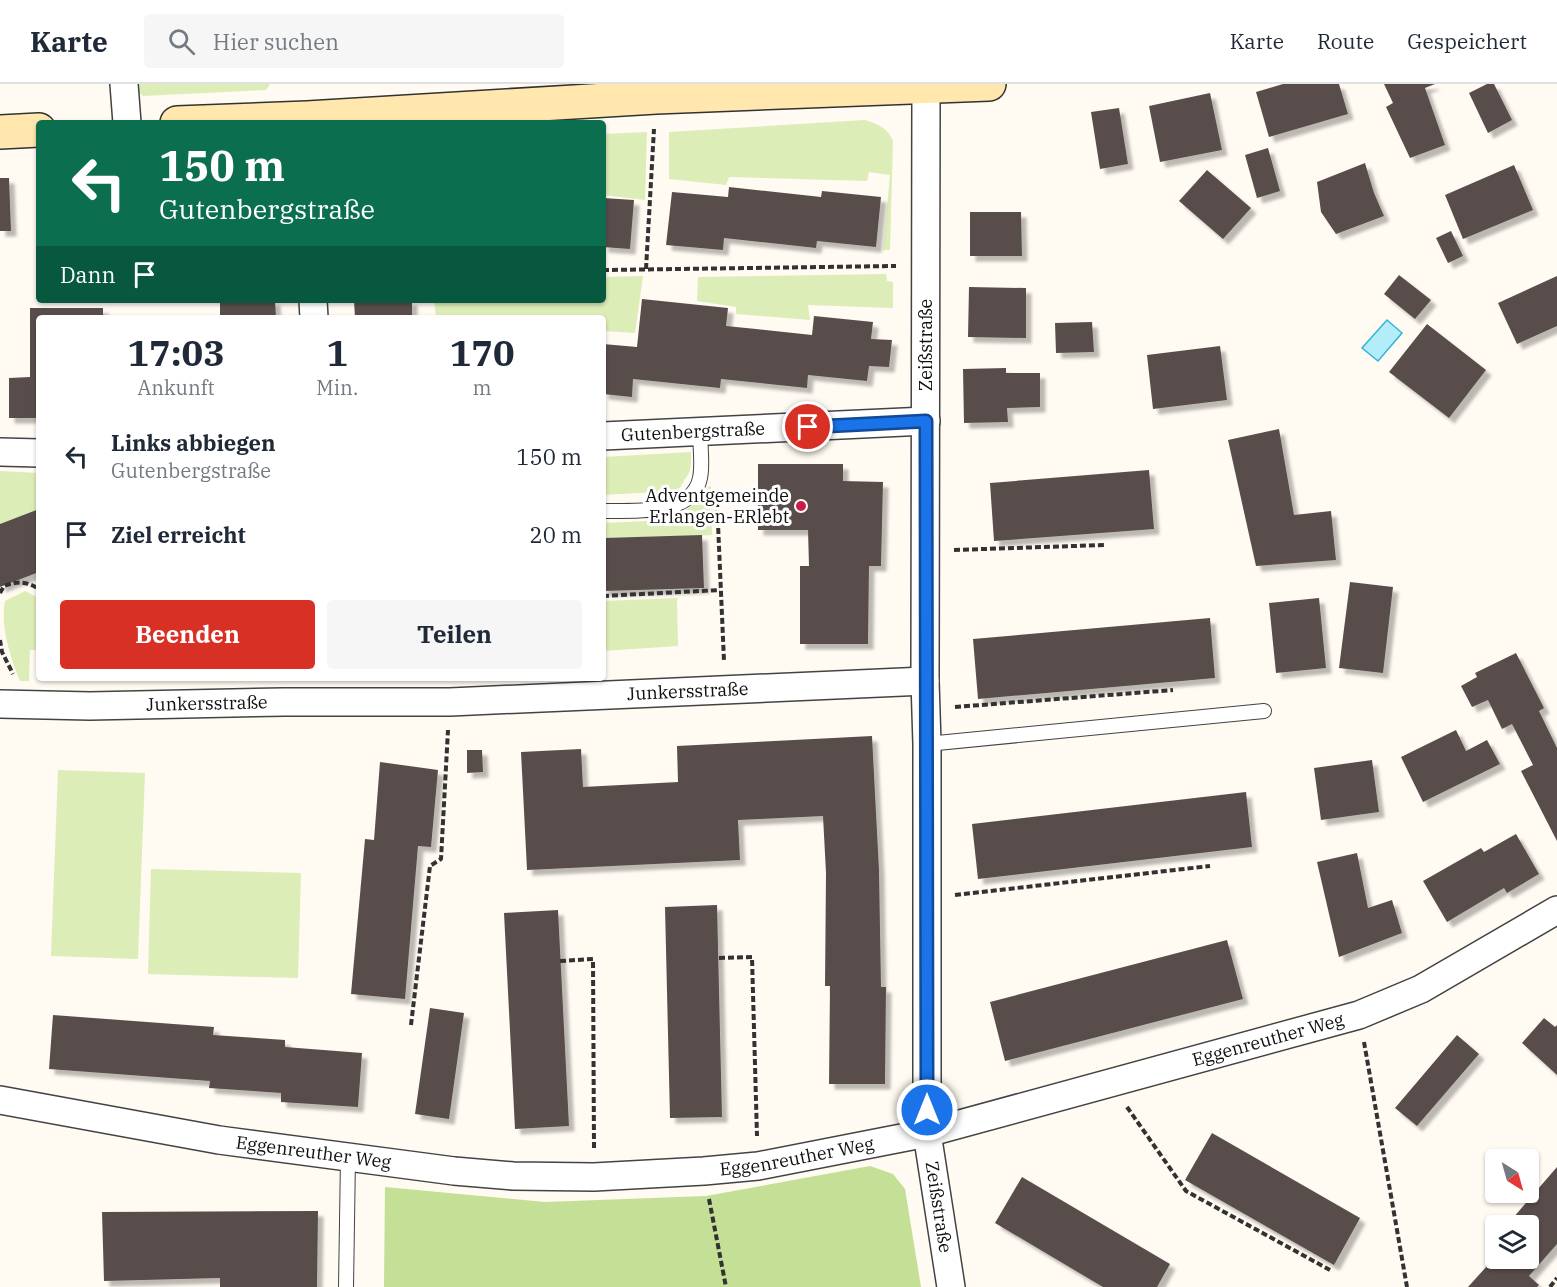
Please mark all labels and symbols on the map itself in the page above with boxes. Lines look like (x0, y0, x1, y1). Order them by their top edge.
street label: Zeißstraße (914, 299, 937, 391)
pin (782, 401, 833, 452)
street label: Gutenbergstraße (620, 416, 765, 446)
place label: Adventgemeinde Erlangen-ERlebt (645, 484, 789, 528)
marker: Adventgemeinde Erlangen-ERlebt (794, 499, 808, 513)
street label: Junkersstraße (627, 677, 749, 705)
street label: Junkersstraße (146, 690, 268, 716)
street label: Eggenreuther Weg (1189, 1008, 1347, 1071)
position arrow (895, 1078, 959, 1142)
street label: Eggenreuther Weg (235, 1130, 393, 1174)
street label: Eggenreuther Weg (719, 1132, 876, 1180)
north arrow (1485, 1149, 1539, 1203)
street label: Zeißstraße (921, 1160, 958, 1254)

